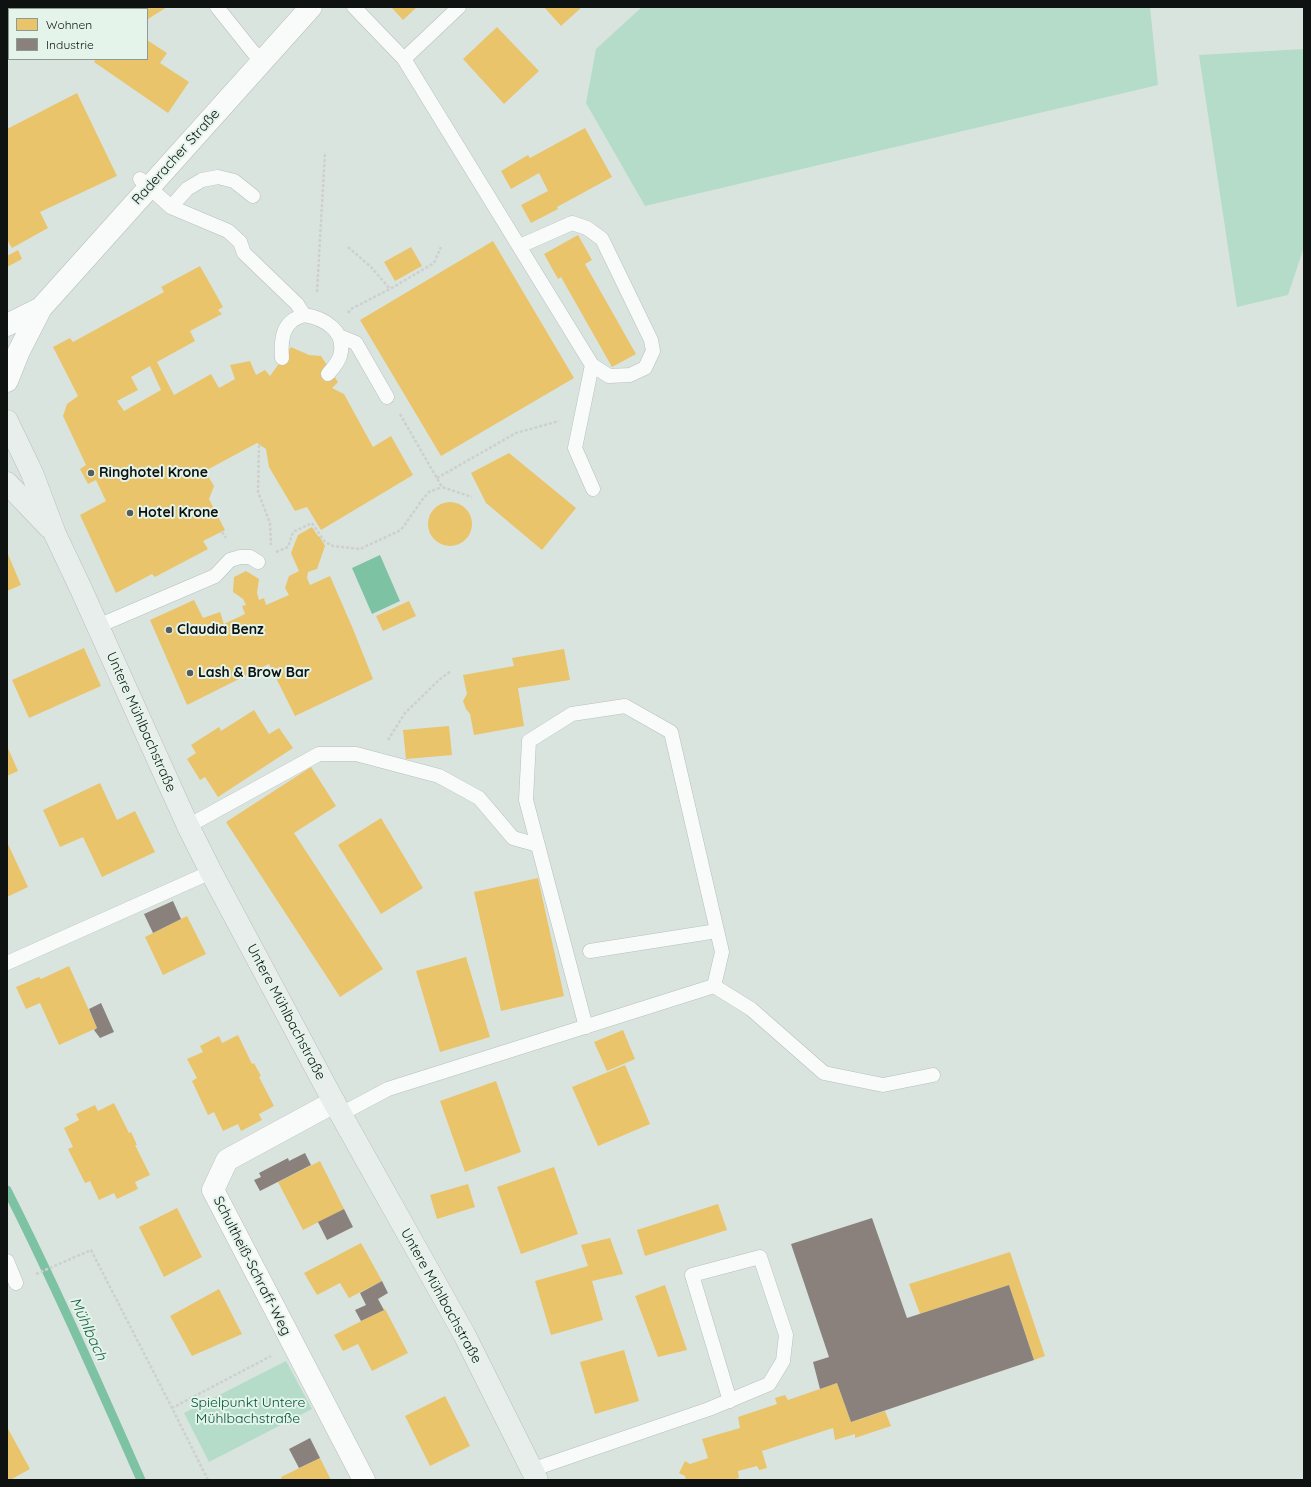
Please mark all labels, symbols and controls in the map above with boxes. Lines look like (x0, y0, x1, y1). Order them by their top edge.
legend (8, 8, 148, 60)
text: Wohnen (46, 17, 92, 32)
text: Industrie (46, 37, 94, 52)
street label: Raderacher Straße (129, 106, 223, 208)
place label: Ringhotel Krone (99, 465, 208, 481)
marker: Ringhotel Krone (86, 468, 96, 478)
place label: Hotel Krone (138, 505, 219, 521)
marker: Hotel Krone (125, 508, 135, 518)
place label: Claudia Benz (177, 622, 264, 638)
marker: Claudia Benz (164, 625, 174, 635)
street label: Untere Mühlbachstraße (102, 649, 180, 795)
place label: Lash & Brow Bar (198, 665, 310, 681)
marker: Lash & Brow Bar (185, 668, 195, 678)
street label: Untere Mühlbachstraße (243, 941, 329, 1083)
street label: Schultheiß-Schraff-Weg (210, 1194, 294, 1338)
street label: Untere Mühlbachstraße (397, 1226, 485, 1366)
water label: Mühlbach (66, 1295, 110, 1363)
park label: Spielpunkt Untere Mühlbachstraße (191, 1395, 305, 1428)

